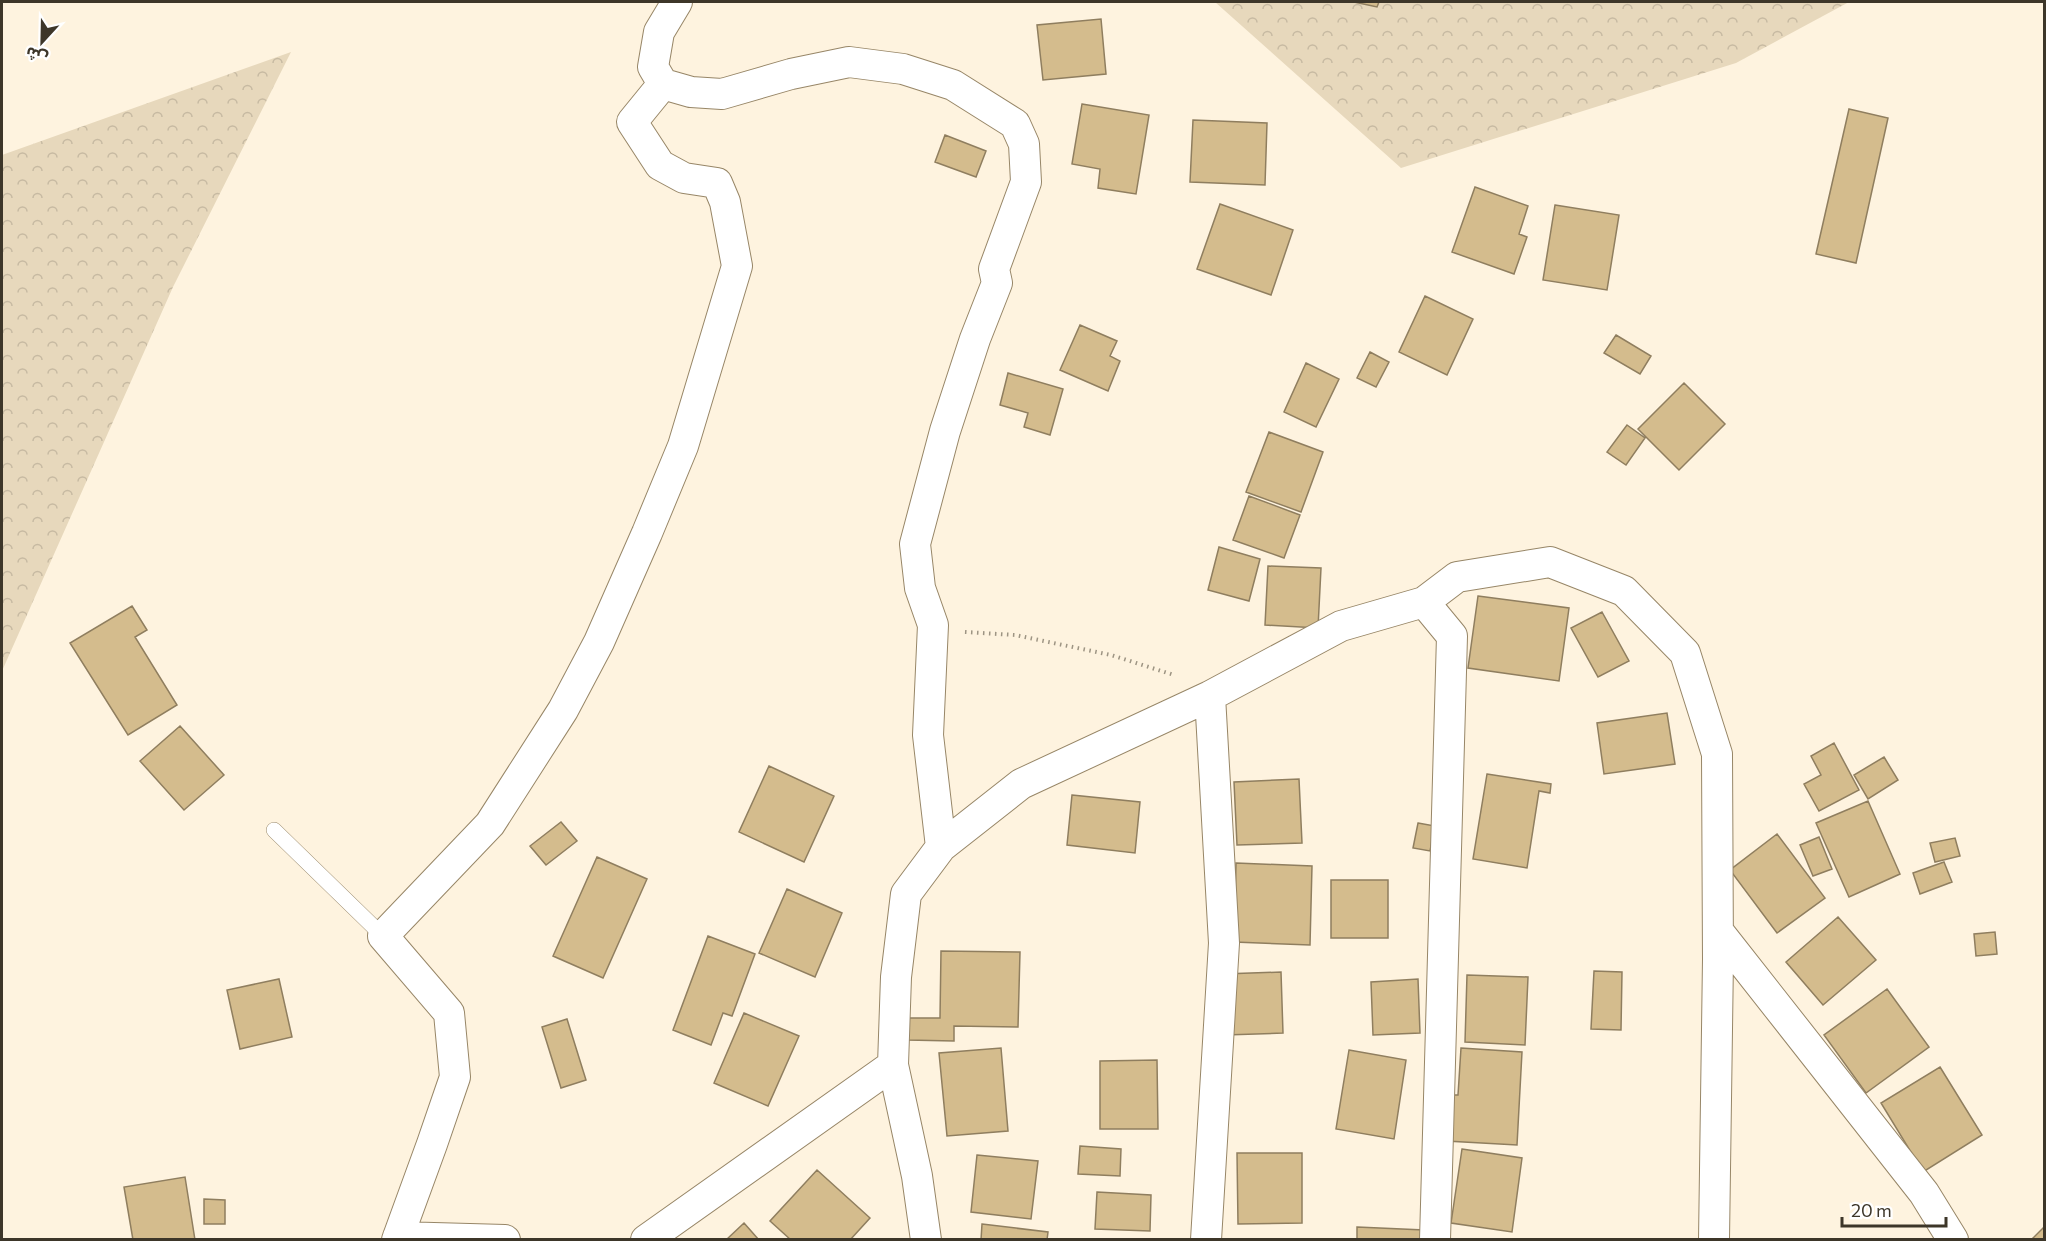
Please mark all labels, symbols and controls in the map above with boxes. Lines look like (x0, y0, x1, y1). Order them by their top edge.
north arrow (12, 12, 72, 72)
text: ش (22, 43, 50, 69)
scale bar (1842, 1190, 1946, 1228)
text: 20 m (1851, 1199, 1892, 1221)

